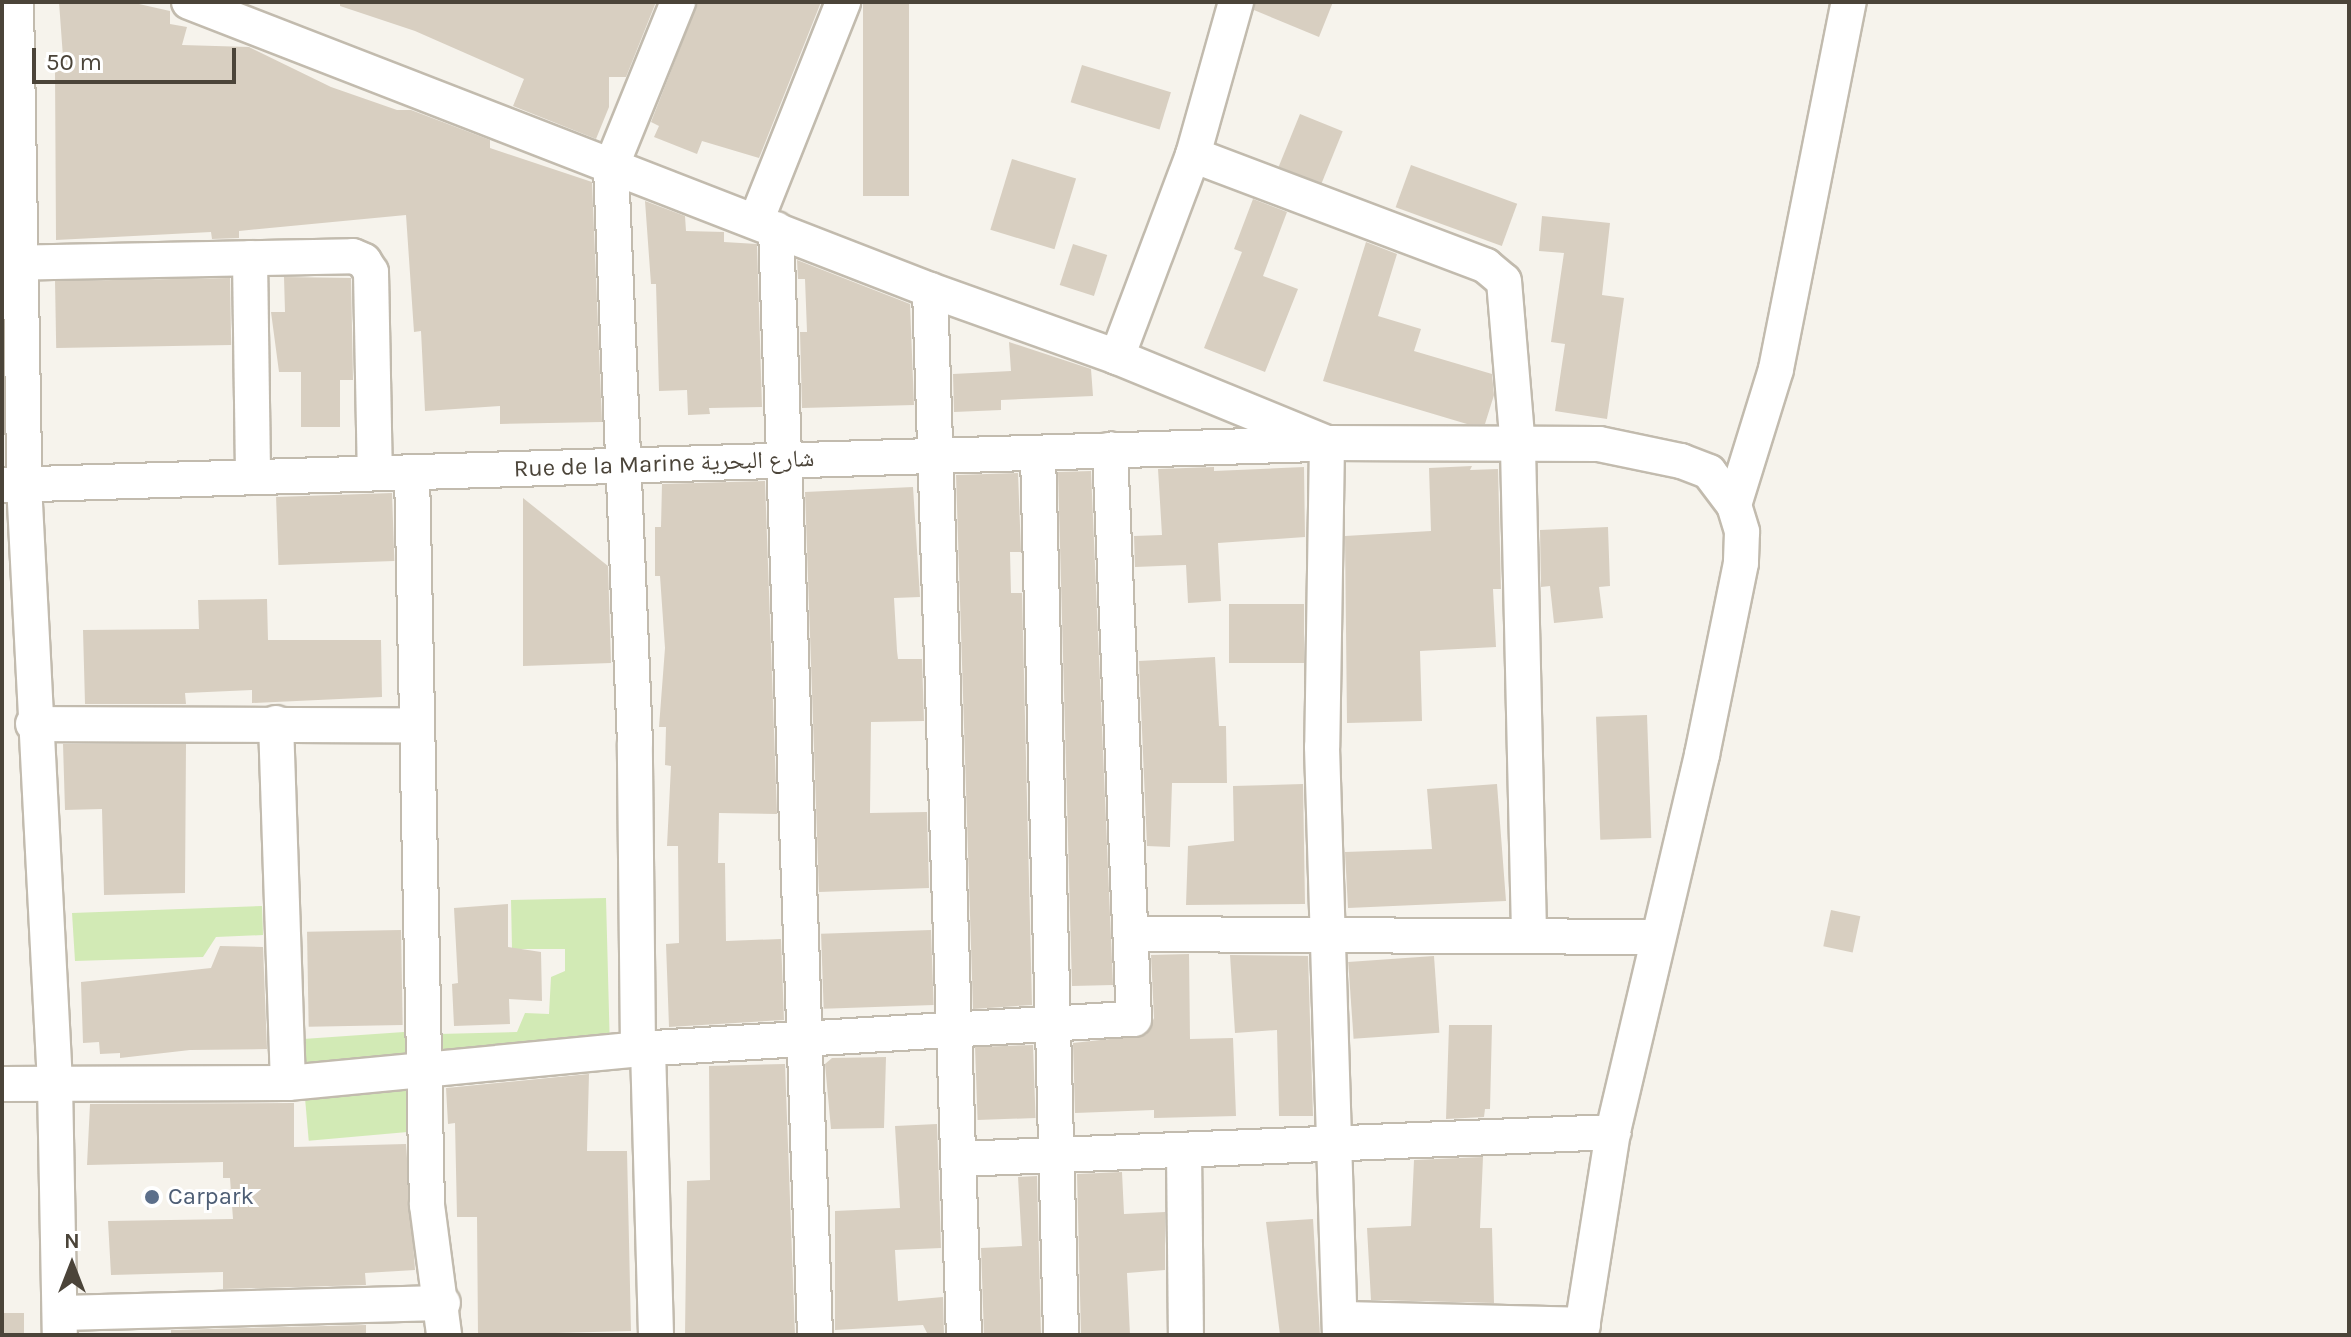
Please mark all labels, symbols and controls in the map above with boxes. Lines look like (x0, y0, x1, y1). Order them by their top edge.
scale bar (36, 32, 240, 82)
text: 50 m (46, 48, 102, 76)
street label: Rue de la Marine شارع البحرية (513, 444, 815, 484)
place label: Carpark (168, 1183, 254, 1211)
marker: Carpark (143, 1188, 161, 1206)
north arrow (32, 1225, 112, 1305)
text: N (64, 1228, 80, 1254)

